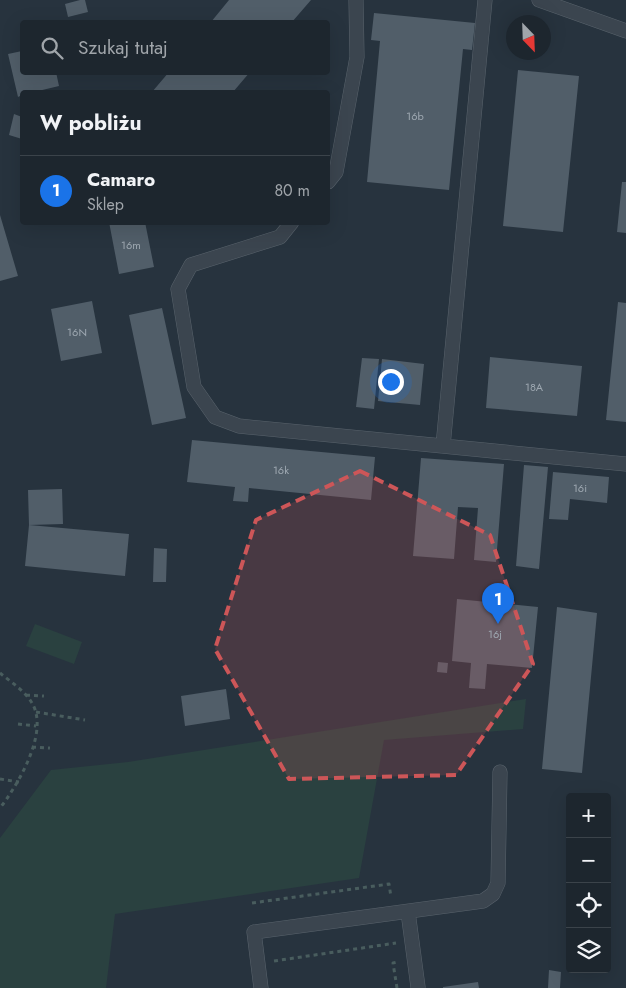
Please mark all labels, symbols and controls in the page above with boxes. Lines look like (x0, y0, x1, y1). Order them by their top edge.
north arrow (506, 15, 551, 60)
search box (20, 20, 330, 75)
icon: search (38, 34, 66, 62)
text: Szukaj tutaj (78, 34, 168, 61)
text: W pobliżu (40, 108, 141, 138)
house number: 16b (406, 108, 424, 124)
text: Camaro (87, 166, 155, 193)
text: 1 (52, 179, 60, 202)
text: 80 m (274, 179, 310, 202)
text: Sklep (87, 193, 124, 216)
house number: 16m (121, 237, 141, 253)
house number: 16N (67, 324, 87, 340)
your location (378, 369, 404, 395)
house number: 18A (525, 379, 544, 395)
house number: 16k (273, 462, 289, 478)
house number: 16i (573, 480, 587, 496)
pin: 1 (482, 583, 514, 624)
house number: 16j (488, 626, 502, 642)
map controls (566, 793, 611, 973)
button: + (566, 793, 611, 838)
button: − (566, 838, 611, 883)
button: locate (566, 883, 611, 928)
button: layers (566, 928, 611, 973)

